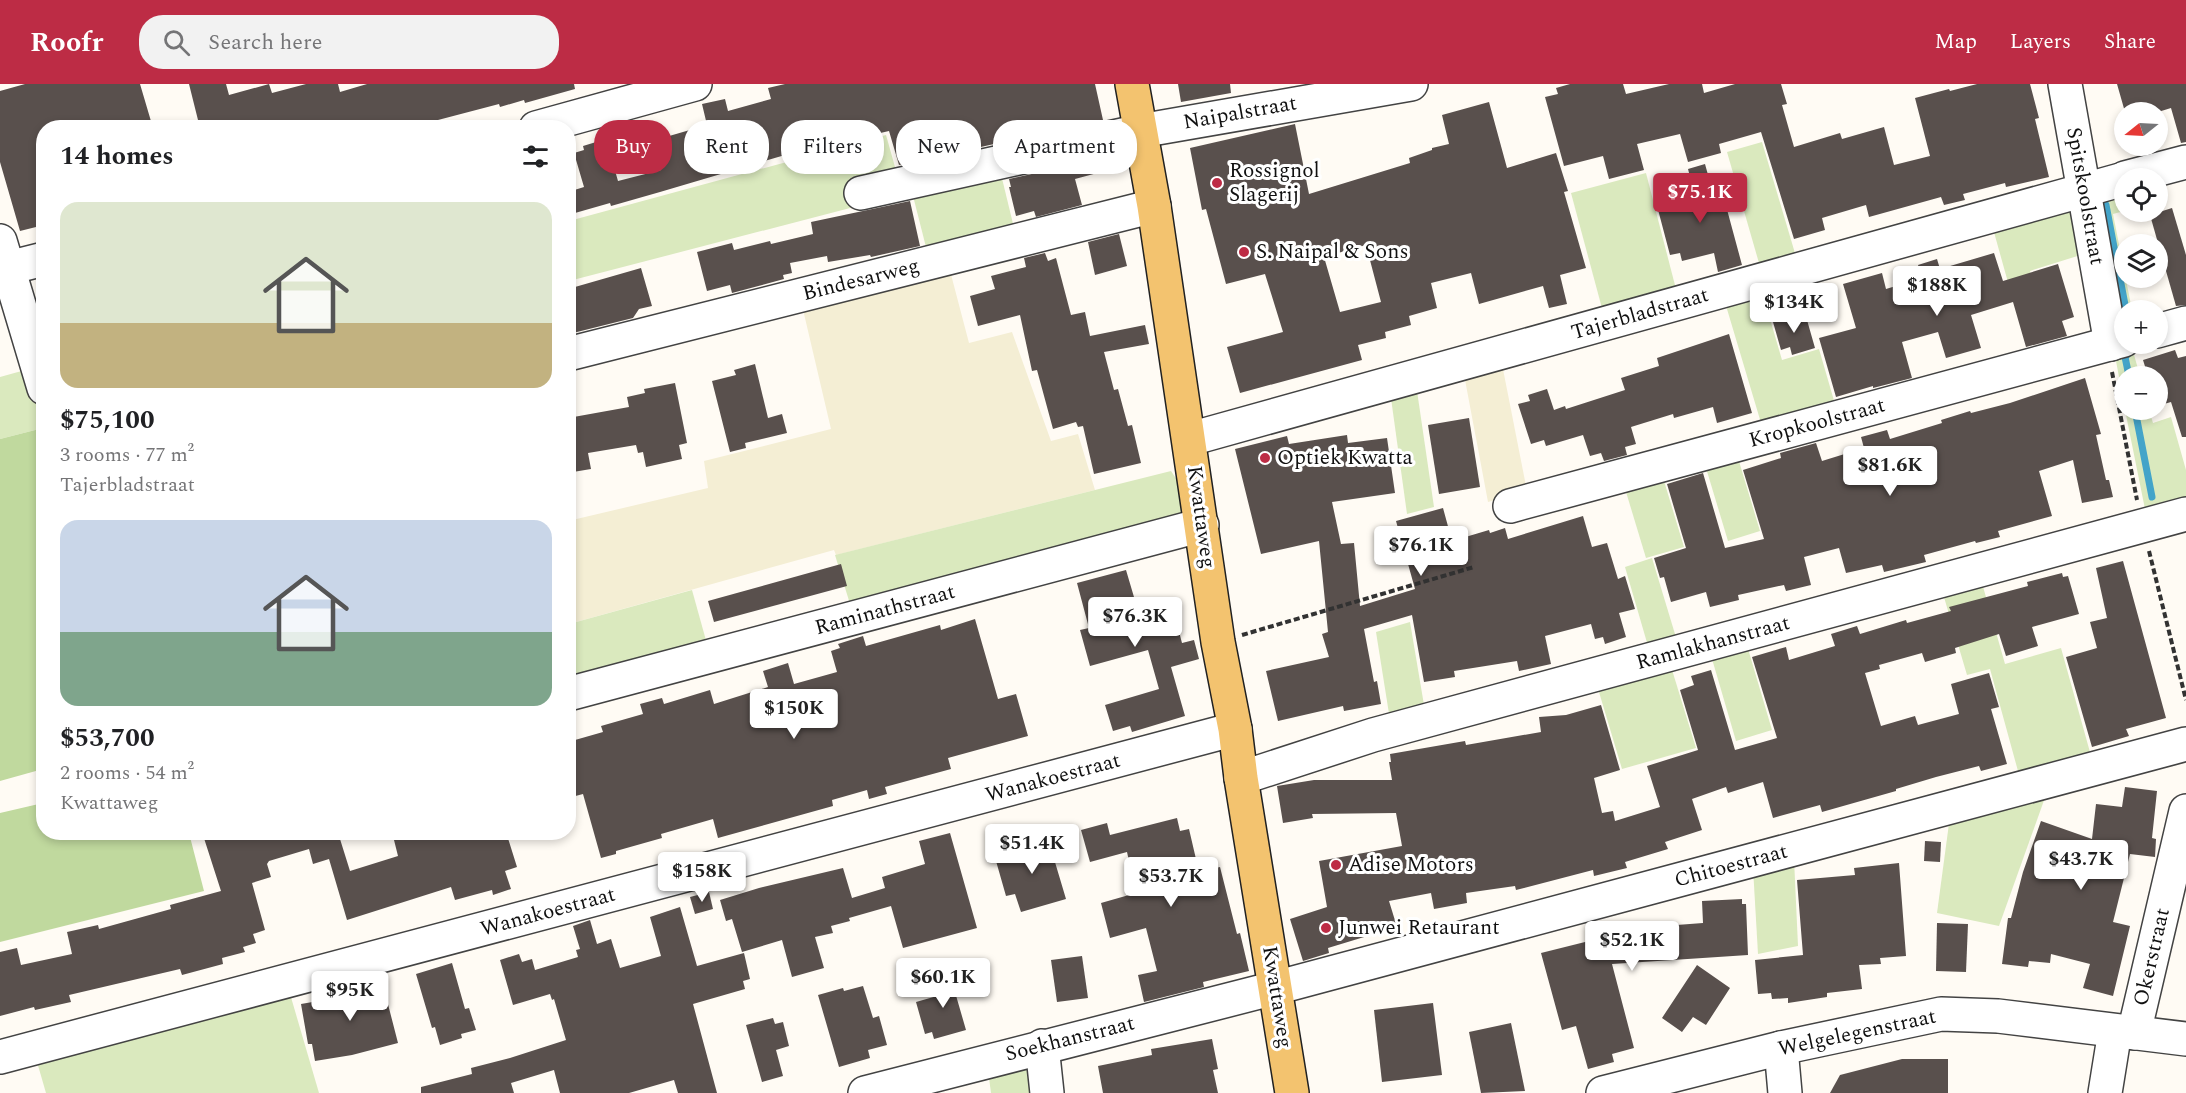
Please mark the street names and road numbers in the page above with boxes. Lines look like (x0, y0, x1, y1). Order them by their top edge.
street label: Naipalstraat (1181, 87, 1299, 139)
street label: Spitskoolstraat (2057, 125, 2113, 267)
street label: Bindesarweg (799, 250, 923, 310)
street label: Tajerbladstraat (1568, 279, 1712, 349)
street label: Kropkoolstraat (1745, 389, 1889, 457)
street label: Kwattaweg (1178, 464, 1224, 570)
street label: Raminathstraat (811, 576, 959, 644)
street label: Ramlakhanstraat (1633, 607, 1793, 679)
street label: Wanakoestraat (982, 745, 1124, 811)
street label: Chitoestraat (1671, 836, 1791, 896)
street label: Wanakoestraat (477, 879, 619, 945)
street label: Okerstraat (2125, 905, 2179, 1009)
street label: Kwattaweg (1253, 943, 1301, 1051)
street label: Welgelegenstraat (1775, 1001, 1939, 1065)
street label: Soekhanstraat (1002, 1007, 1138, 1071)

